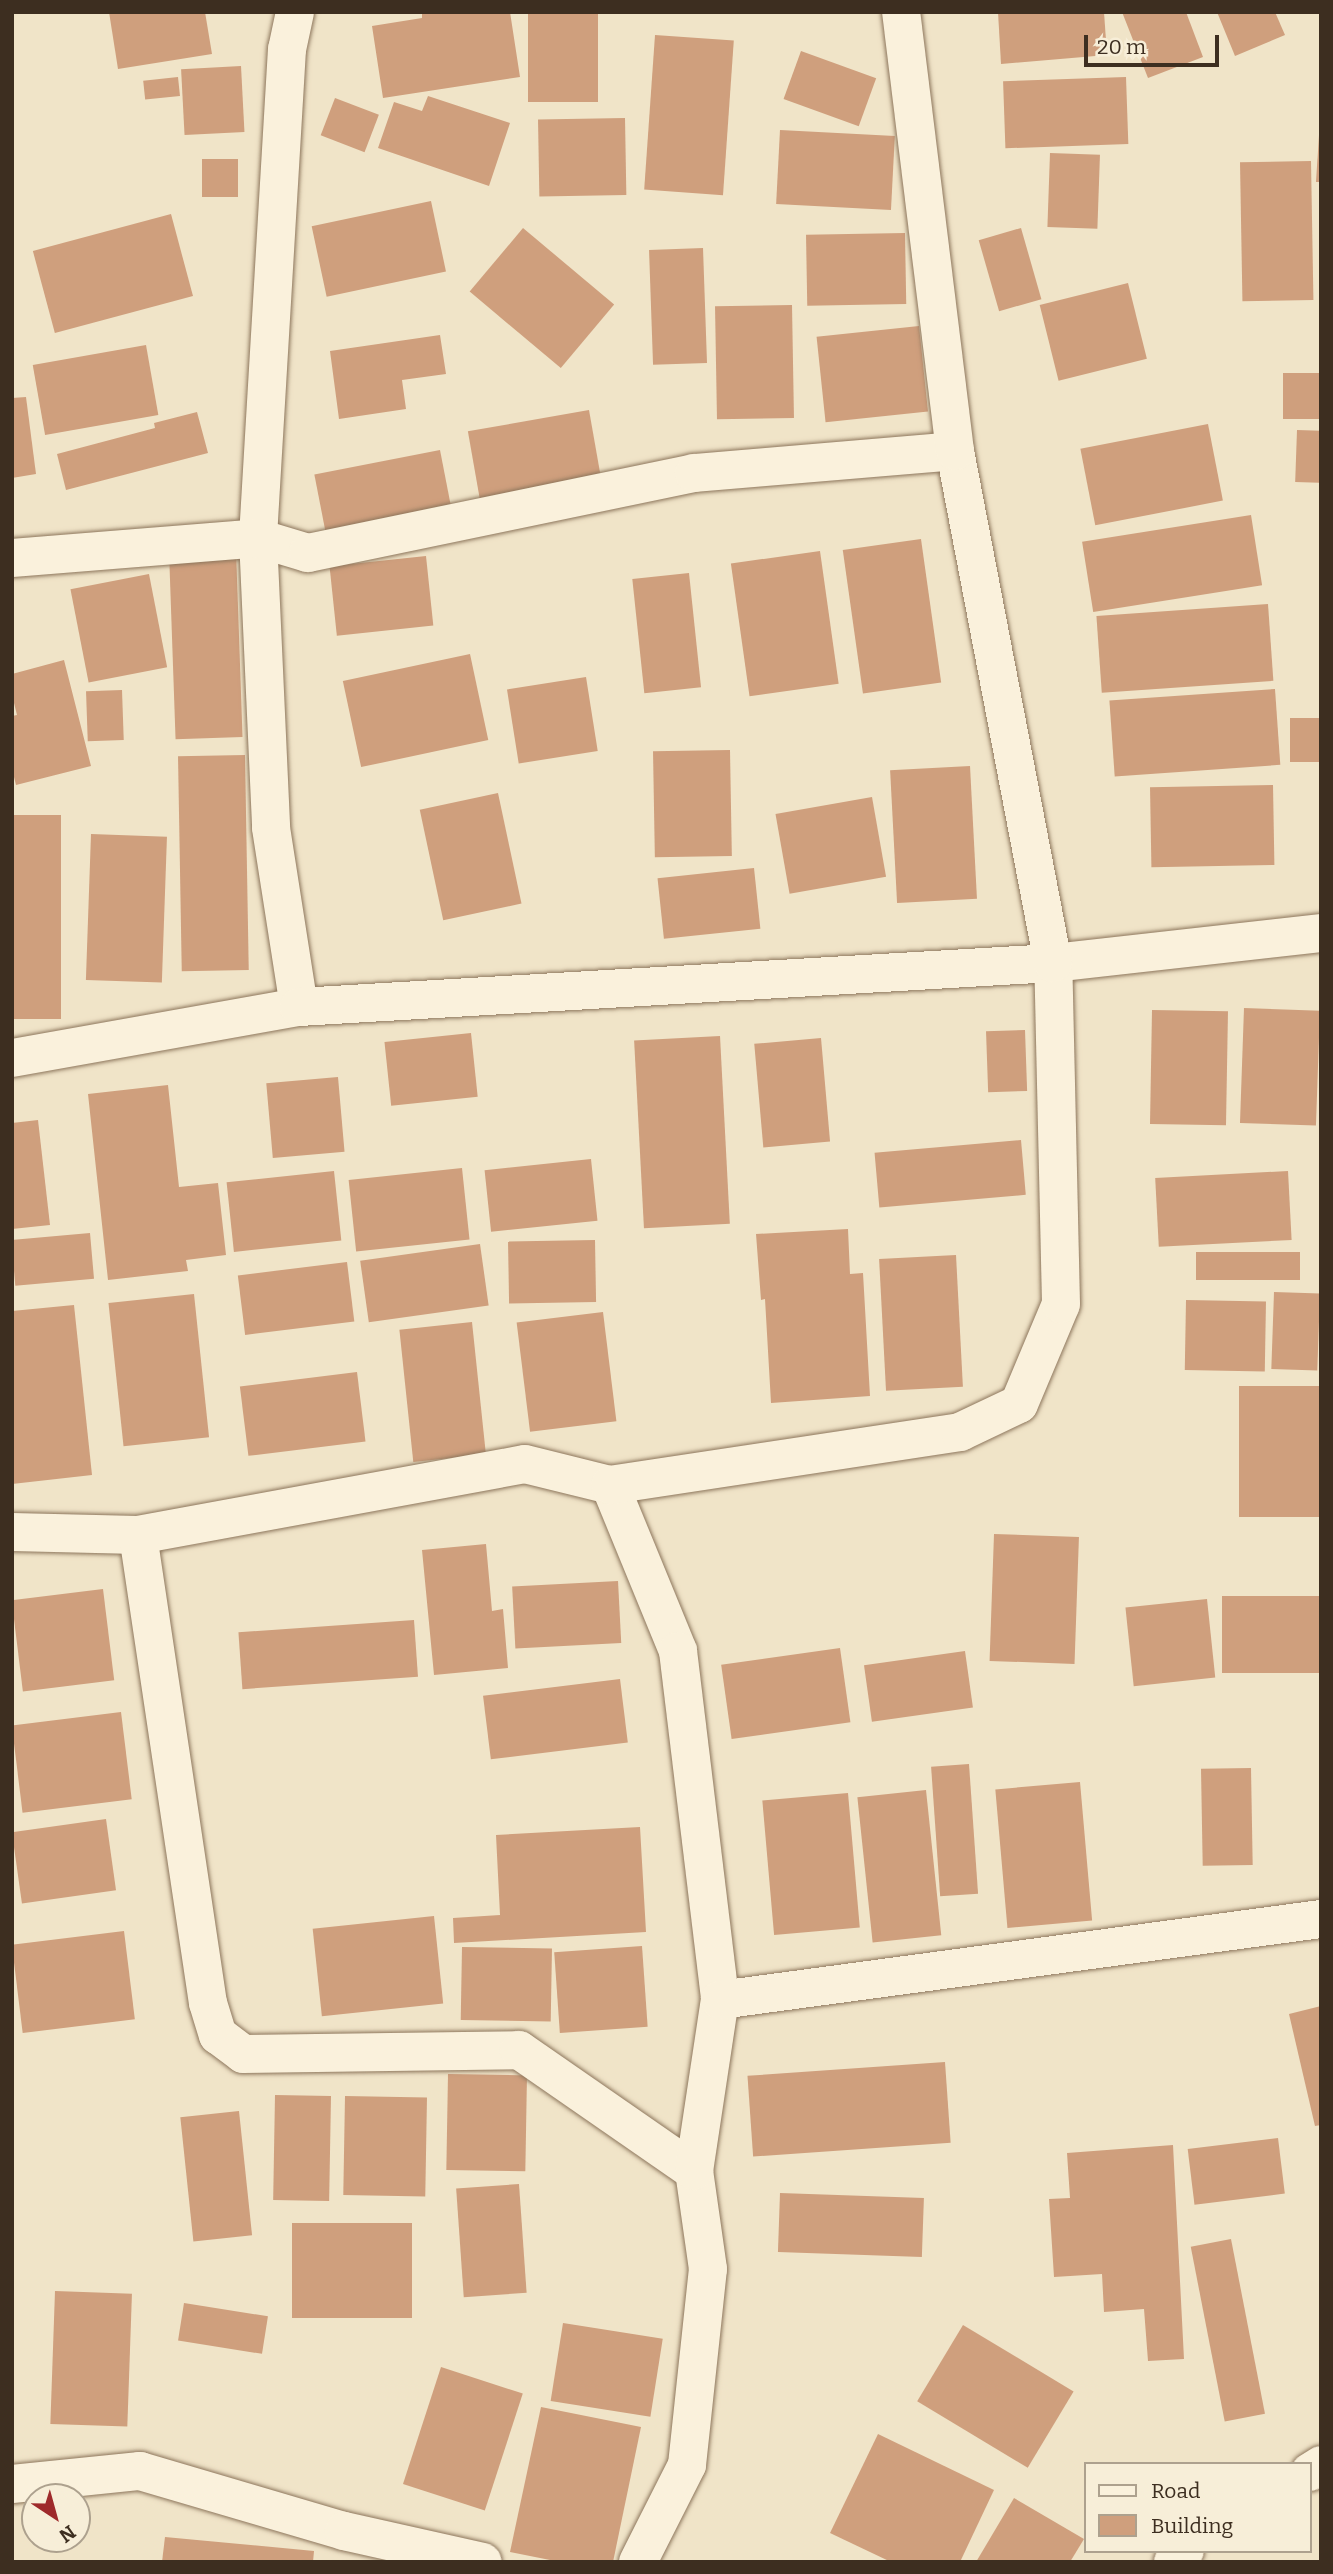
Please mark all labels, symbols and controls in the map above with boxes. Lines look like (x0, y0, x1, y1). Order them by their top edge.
scale bar (1088, 21, 1223, 65)
text: 20 m (1097, 34, 1146, 60)
legend (1084, 2462, 1312, 2553)
text: Road (1151, 2478, 1200, 2504)
north arrow (21, 2483, 91, 2553)
text: Building (1151, 2513, 1233, 2539)
text: N (55, 2520, 80, 2547)

